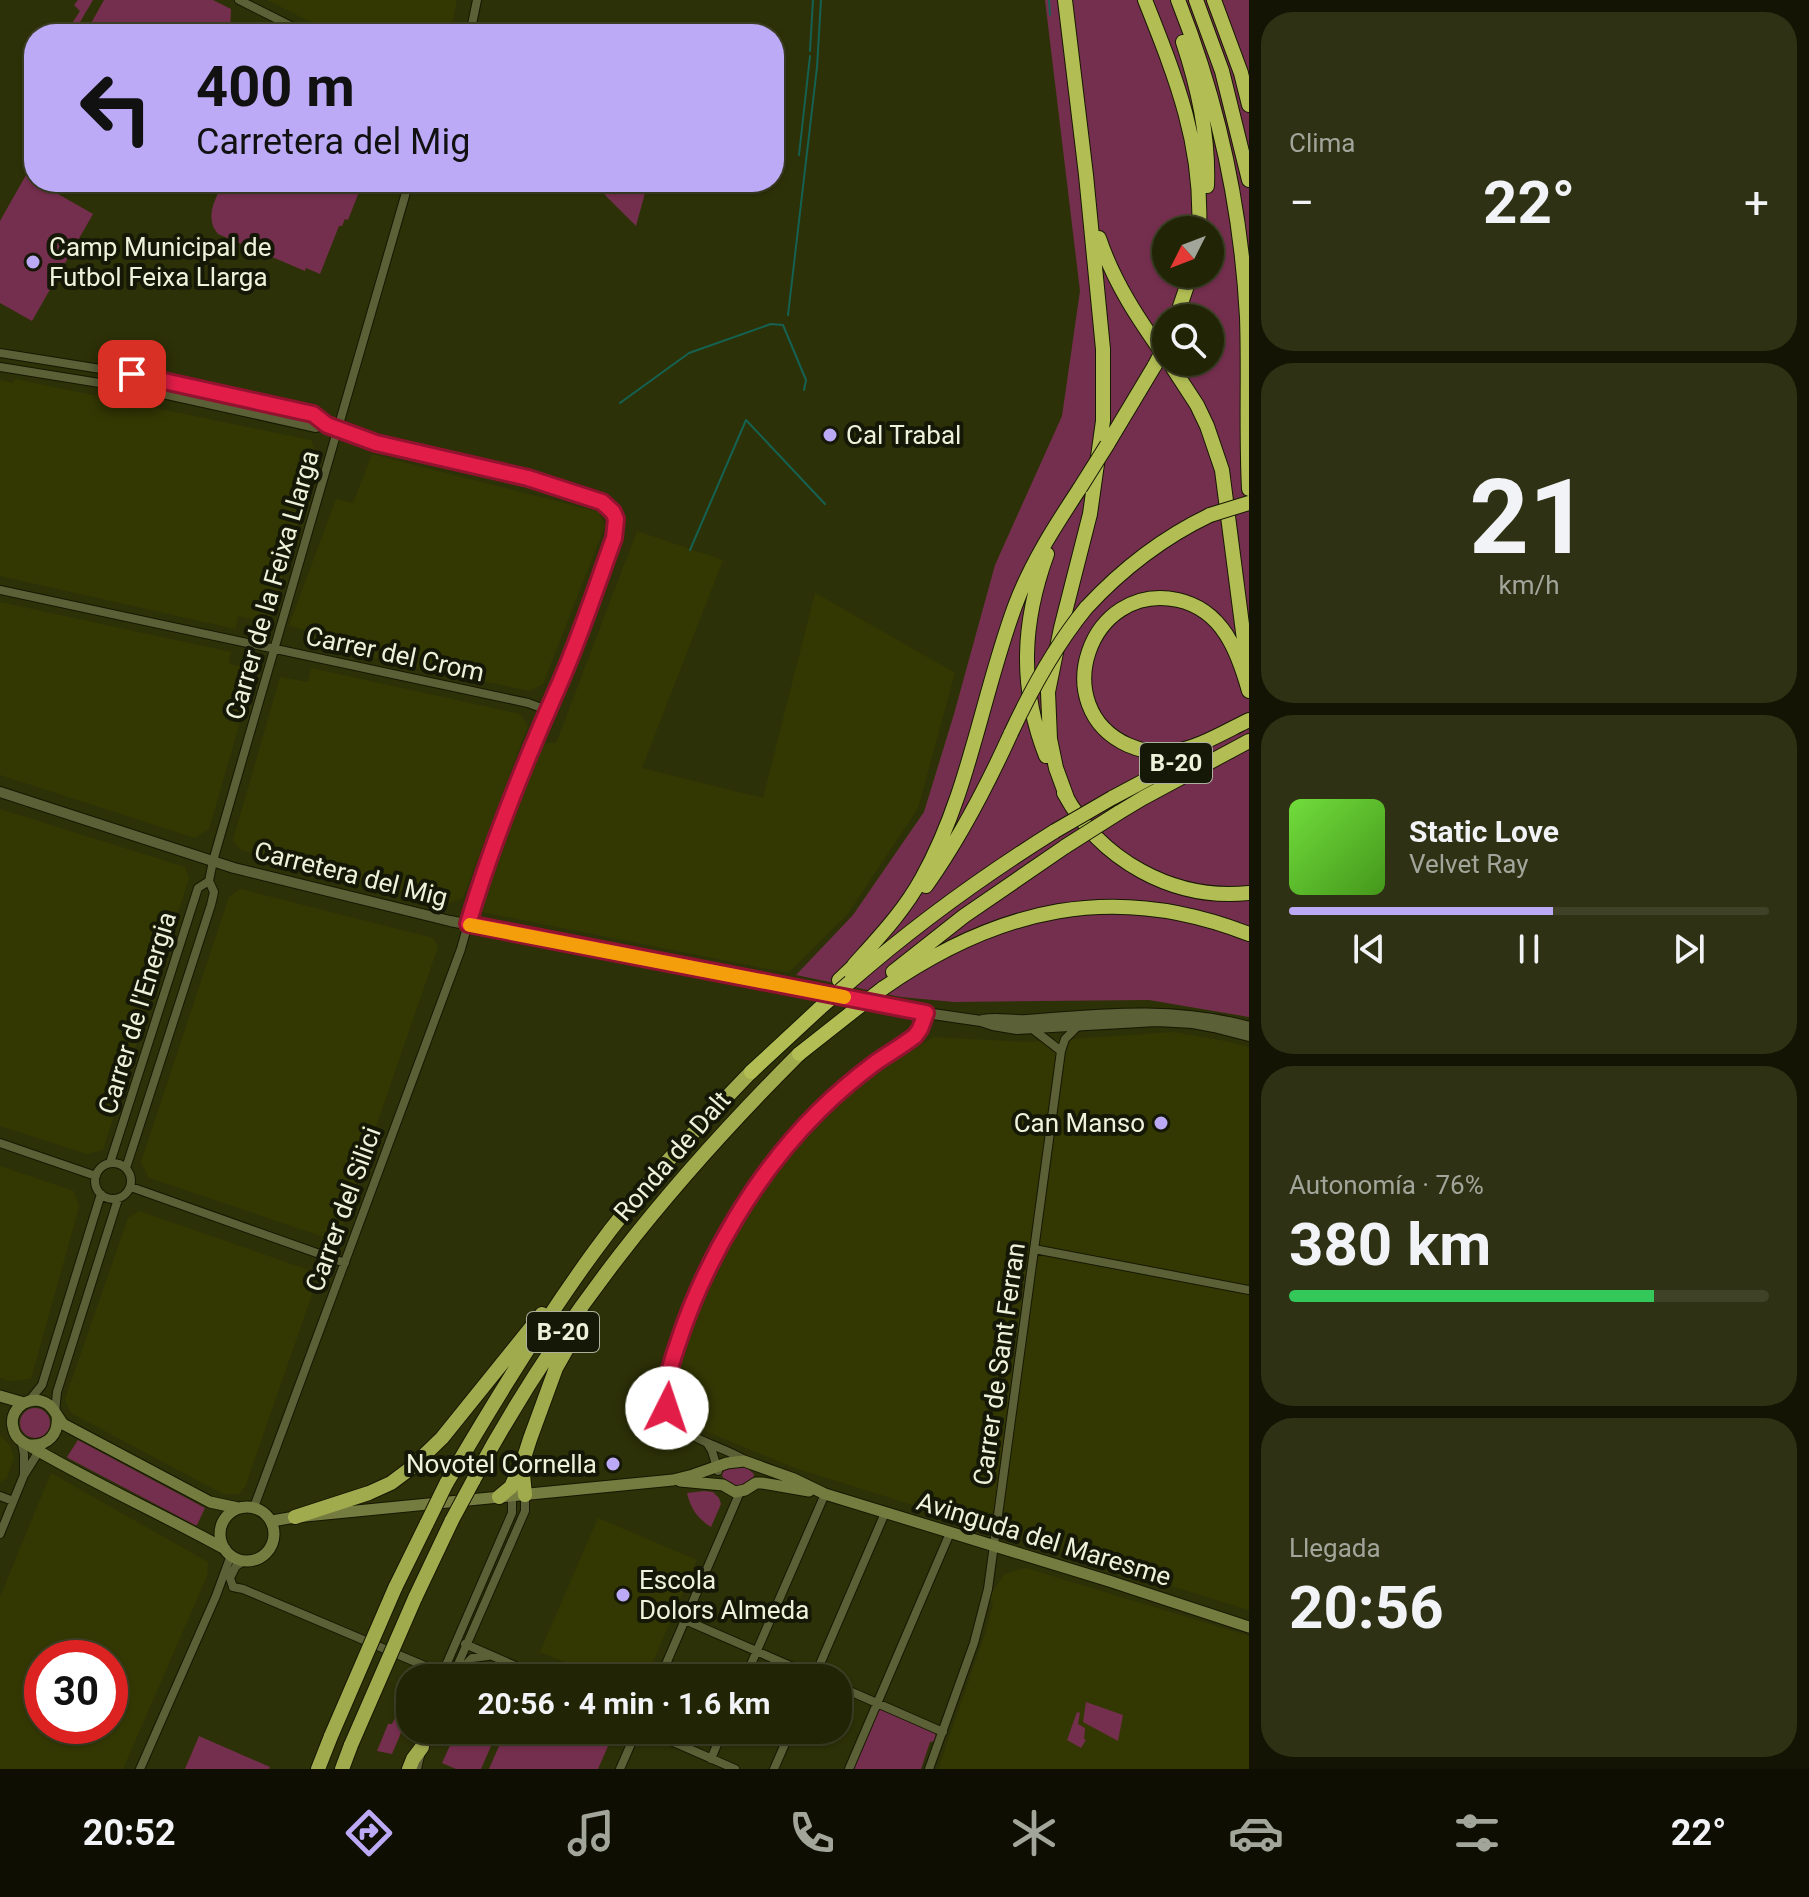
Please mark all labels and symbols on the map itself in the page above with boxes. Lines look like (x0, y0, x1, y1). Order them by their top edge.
north arrow (1152, 216, 1224, 288)
place label: Camp Municipal de Futbol Feixa Llarga (49, 232, 272, 292)
marker: Camp Municipal de Futbol Feixa Llarga (24, 253, 42, 271)
pin (98, 340, 166, 408)
place label: Cal Trabal (846, 420, 961, 450)
marker: Cal Trabal (821, 426, 839, 444)
street label: Carrer de la Feixa Llarga (219, 447, 325, 723)
street label: Carrer del Crom (303, 620, 487, 688)
road number: B-20 (1140, 743, 1212, 783)
street label: Carretera del Mig (251, 835, 451, 913)
street label: Carrer de l'Energia (92, 908, 182, 1118)
street label: Ronda de Dalt (608, 1085, 736, 1227)
place label: Can Manso (1014, 1108, 1145, 1138)
marker: Can Manso (1152, 1114, 1170, 1132)
street label: Carrer del Silici (299, 1123, 387, 1295)
street label: Carrer de Sant Ferran (967, 1241, 1031, 1487)
road number: B-20 (527, 1312, 599, 1352)
position arrow (625, 1366, 709, 1450)
place label: Novotel Cornella (406, 1449, 597, 1479)
marker: Novotel Cornella (604, 1455, 622, 1473)
street label: Avinguda del Maresme (913, 1486, 1175, 1592)
place label: Escola Dolors Almeda (639, 1565, 809, 1625)
marker: Escola Dolors Almeda (614, 1586, 632, 1604)
speed limit sign: 30 (24, 1640, 128, 1744)

